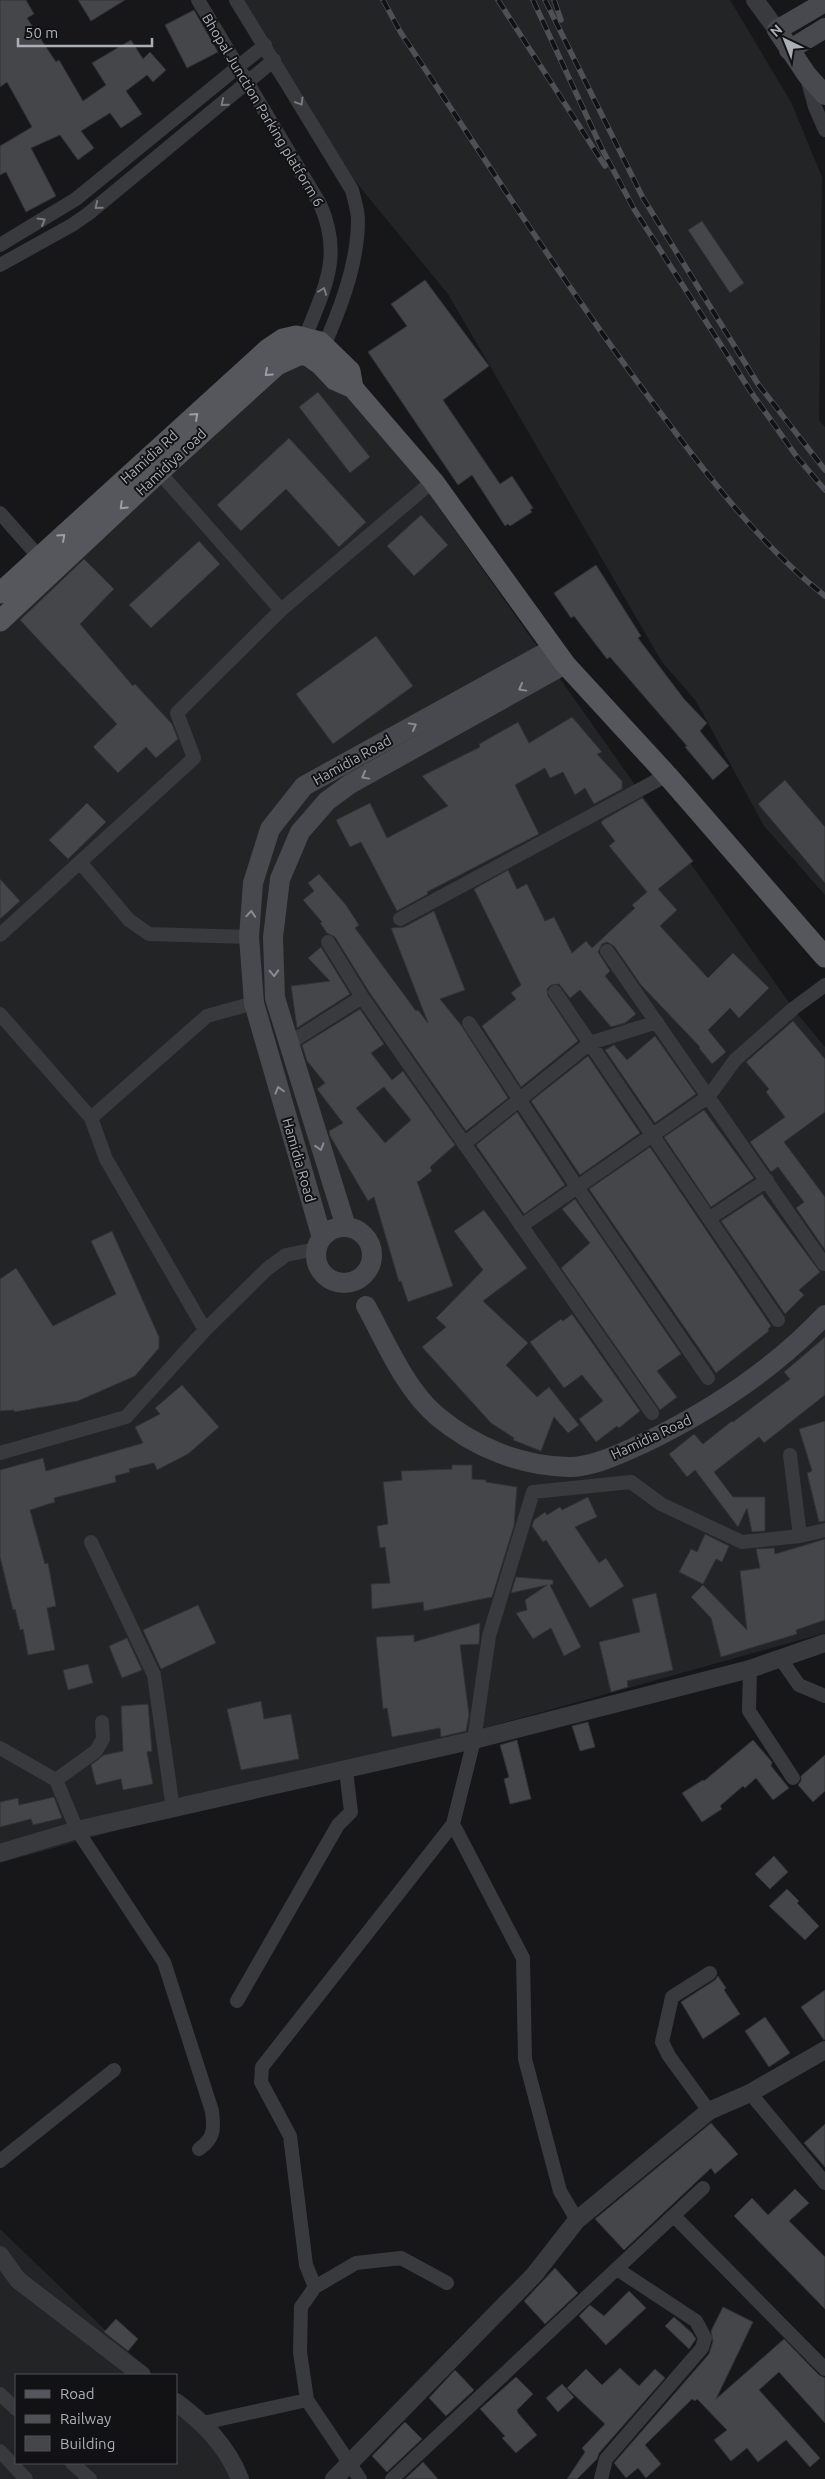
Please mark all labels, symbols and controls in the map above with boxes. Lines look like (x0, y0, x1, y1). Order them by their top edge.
street label: Bhopal Junction Parking platform 6 (199, 11, 327, 209)
scale bar (18, 15, 151, 47)
north arrow (760, 15, 810, 65)
text: N (767, 21, 785, 40)
text: 50 m (25, 24, 58, 41)
one-way arrow (293, 96, 303, 105)
one-way arrow (220, 97, 229, 106)
one-way arrow (95, 200, 104, 208)
one-way arrow (37, 217, 46, 227)
one-way arrow (317, 287, 327, 296)
one-way arrow (265, 367, 274, 376)
one-way arrow (189, 412, 198, 421)
street label: Hamidiya road (133, 425, 209, 499)
street label: Hamidia Rd (117, 427, 181, 487)
one-way arrow (119, 501, 128, 510)
one-way arrow (56, 534, 65, 543)
one-way arrow (518, 682, 527, 692)
one-way arrow (408, 722, 417, 732)
street label: Hamidia Road (310, 732, 394, 788)
one-way arrow (361, 769, 370, 779)
one-way arrow (245, 910, 256, 918)
one-way arrow (269, 969, 280, 977)
one-way arrow (275, 1087, 285, 1095)
street label: Hamidia Road (279, 1116, 319, 1204)
one-way arrow (314, 1142, 324, 1150)
street label: Hamidia Road (608, 1411, 694, 1463)
legend (15, 2374, 178, 2464)
text: Road (60, 2385, 95, 2402)
text: Railway (60, 2410, 111, 2427)
text: Building (60, 2435, 115, 2452)

